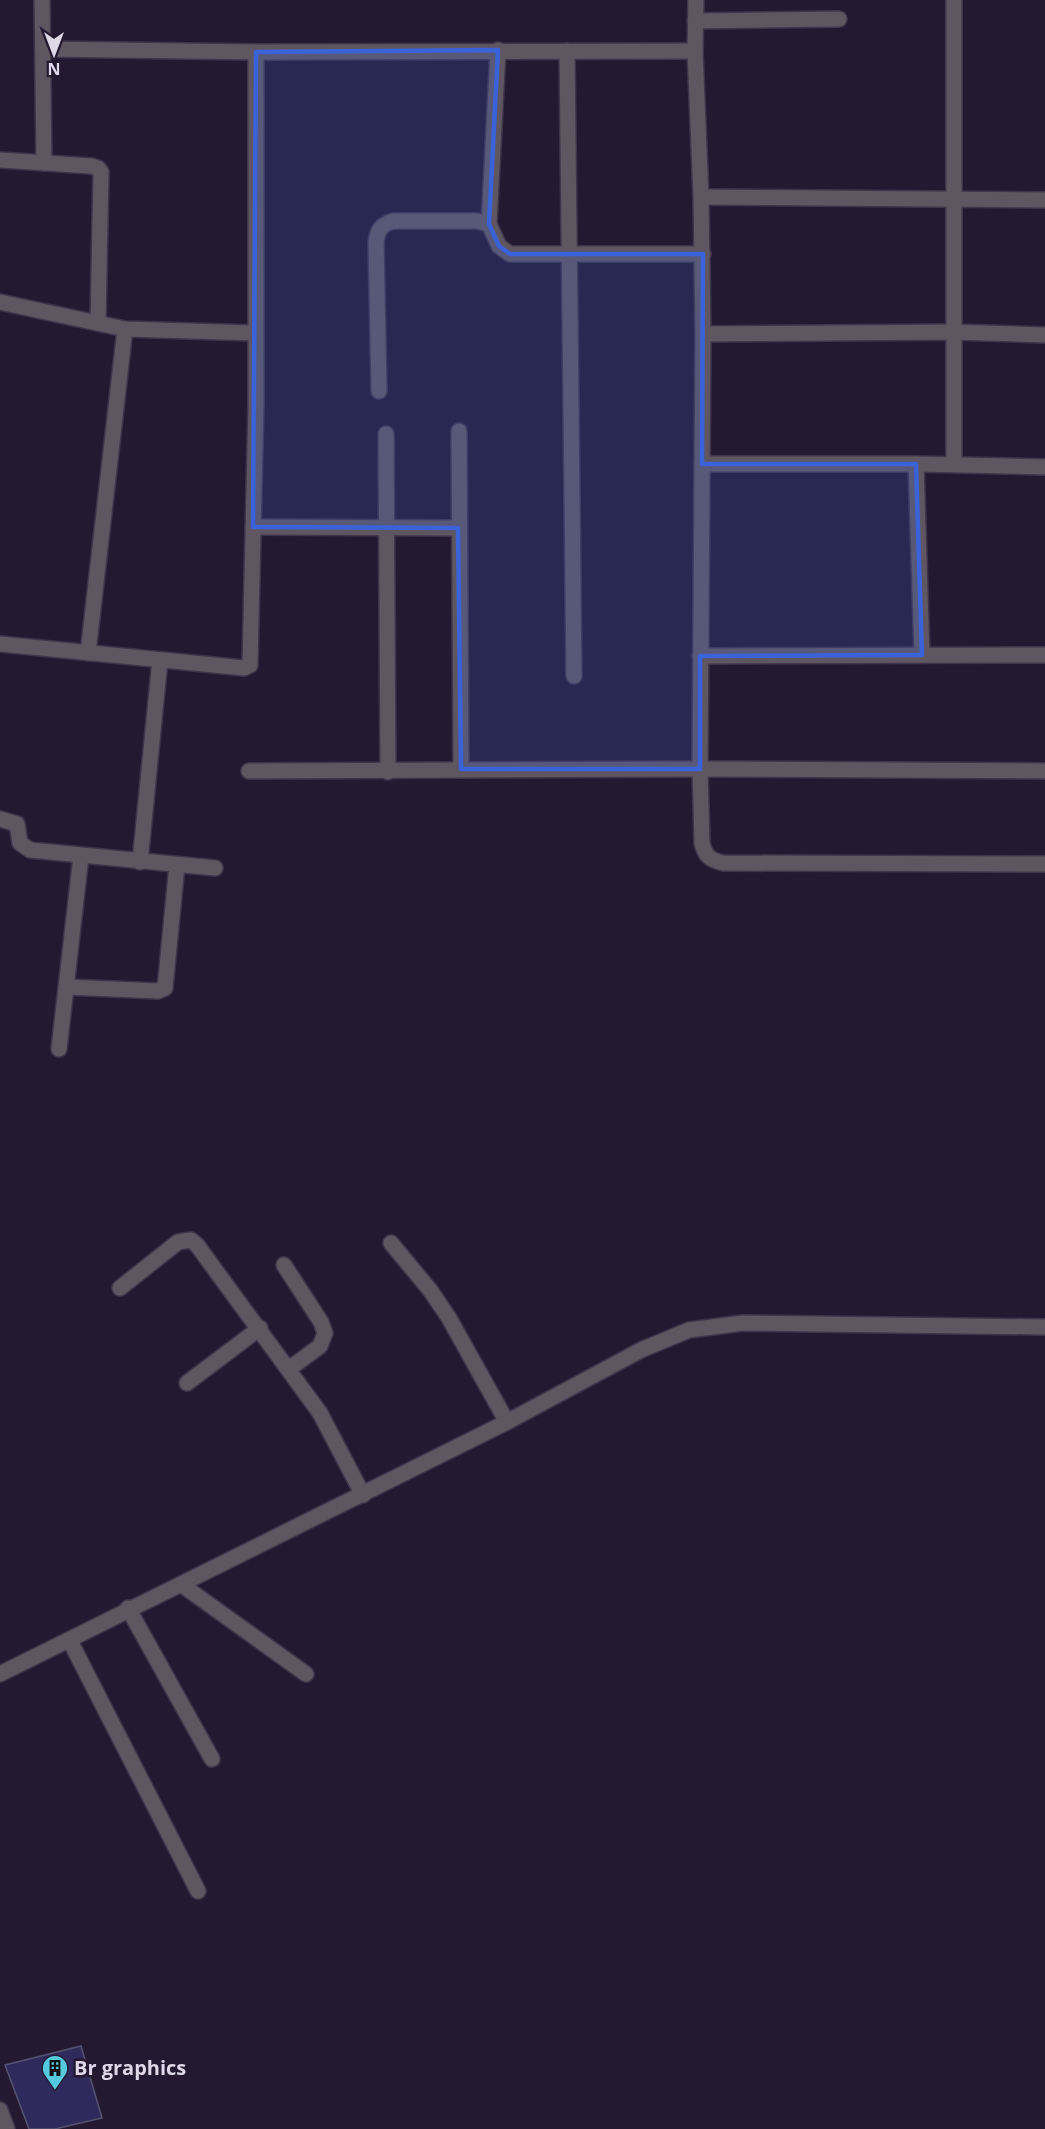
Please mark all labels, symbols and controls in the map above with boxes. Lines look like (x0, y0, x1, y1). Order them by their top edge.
north arrow (24, 24, 84, 84)
text: N (47, 58, 61, 80)
building icon: Br graphics (40, 2053, 70, 2091)
place label: Br graphics (74, 2054, 186, 2081)

